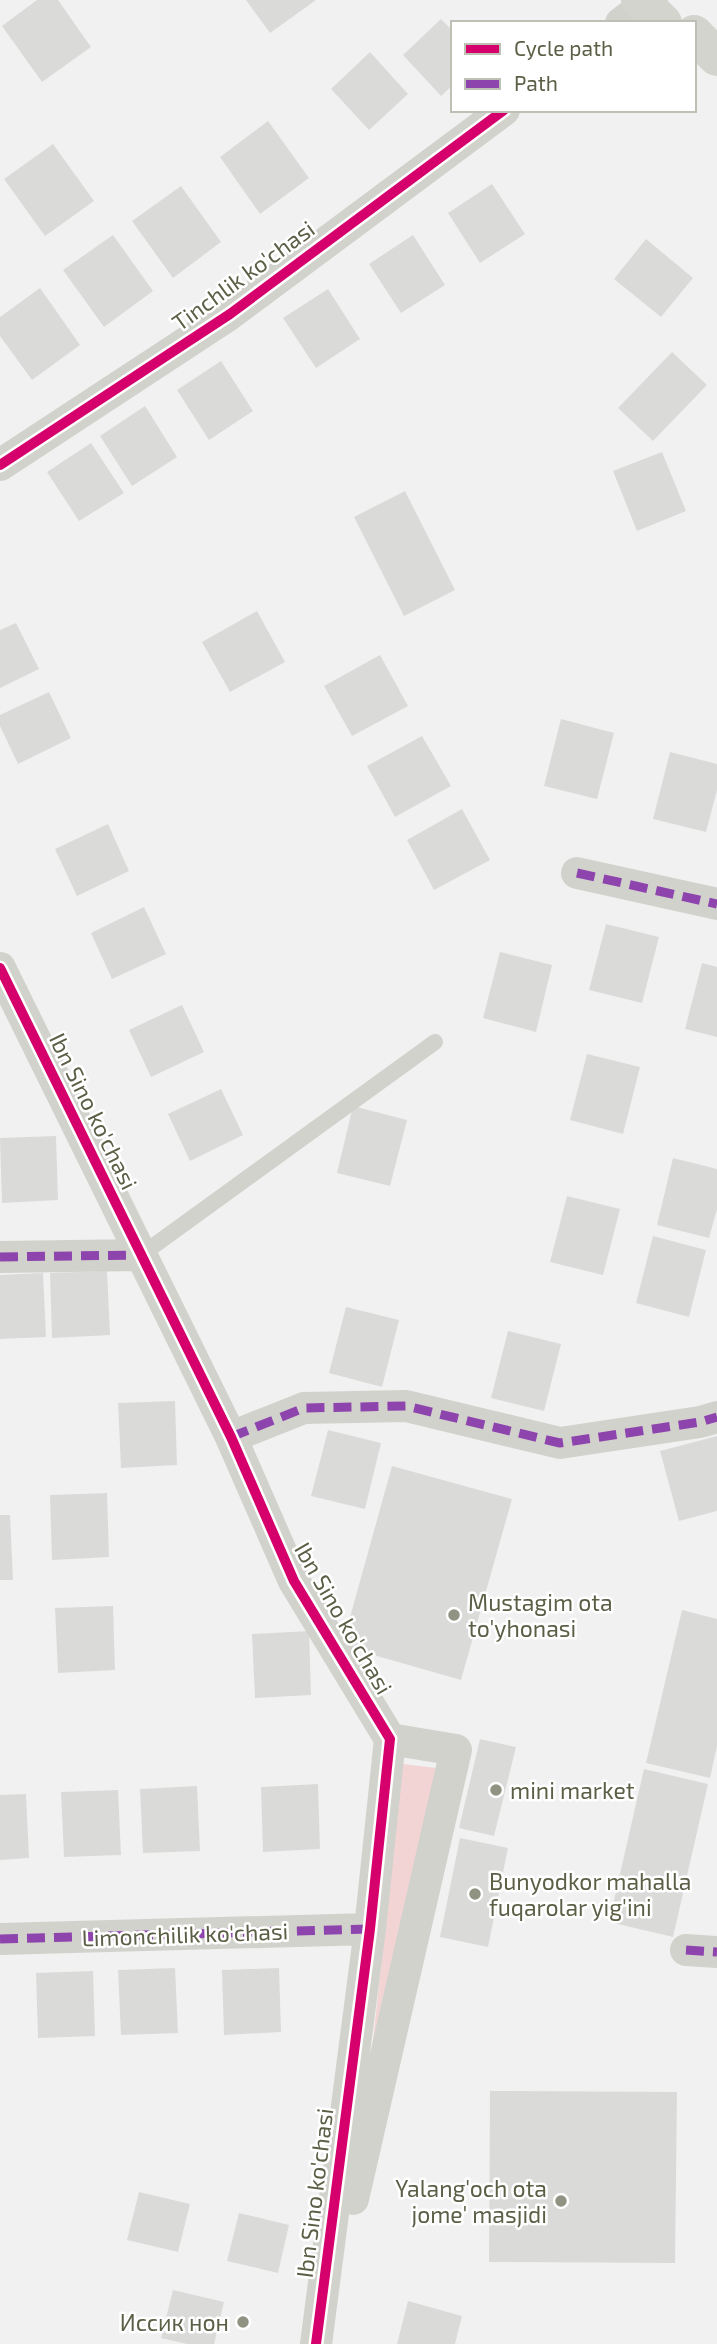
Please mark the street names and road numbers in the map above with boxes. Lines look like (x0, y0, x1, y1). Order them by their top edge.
street label: Tinchlik ko'chasi (166, 214, 320, 336)
street label: Ibn Sino ko'chasi (44, 1028, 144, 1194)
street label: Ibn Sino ko'chasi (289, 1537, 399, 1699)
street label: Limonchilik ko'chasi (81, 1916, 289, 1952)
street label: Ibn Sino ko'chasi (290, 2107, 338, 2279)

